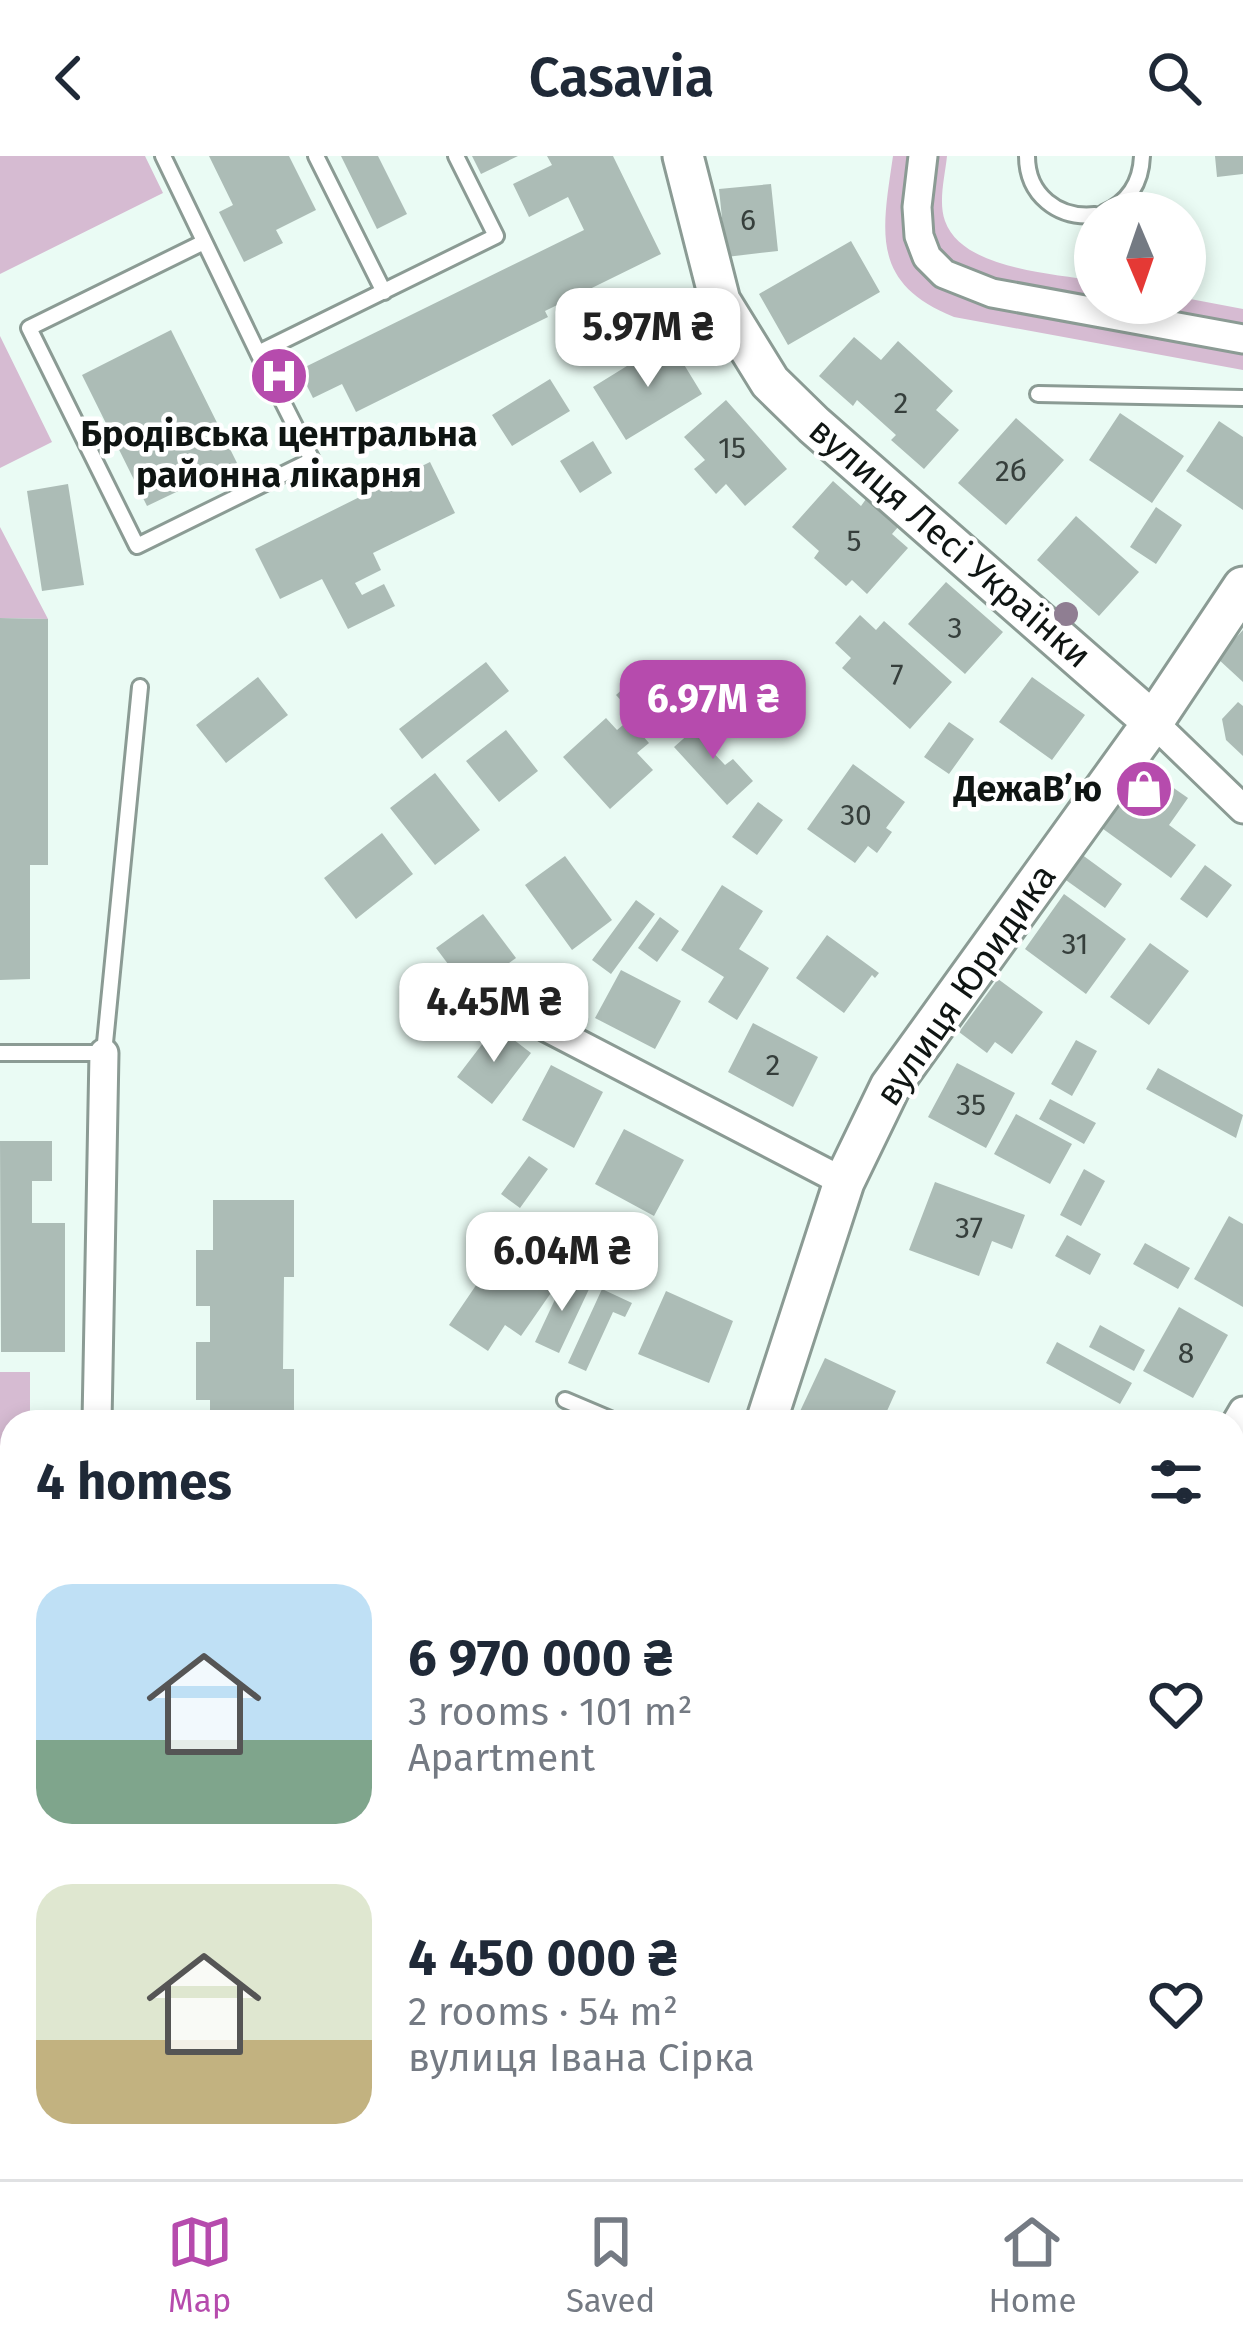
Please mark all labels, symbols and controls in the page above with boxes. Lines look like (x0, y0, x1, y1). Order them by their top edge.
icon: back (36, 45, 102, 111)
icon: search (1141, 45, 1207, 111)
text: Casavia (529, 46, 714, 110)
north arrow (1074, 192, 1206, 324)
map controls (1074, 192, 1206, 324)
house number: 6 (740, 202, 756, 238)
pin: 5.97M ₴ (537, 288, 759, 390)
text: 5.97M ₴ (582, 304, 714, 350)
hospital icon: Бродівська центральна районна лікарня (248, 345, 310, 407)
house number: 2 (894, 385, 908, 421)
street label: вулиця Лесі Українки (800, 408, 1100, 678)
place label: Бродівська центральна районна лікарня (81, 412, 477, 497)
house number: 15 (718, 430, 746, 466)
house number: 2б (995, 453, 1027, 489)
house number: 5 (846, 523, 862, 559)
house number: 3 (948, 610, 962, 646)
house number: 7 (890, 657, 904, 693)
pin: 6.97M ₴ (602, 660, 824, 762)
text: 6.97M ₴ (647, 676, 779, 722)
shop icon: ДежаВ’ю (1113, 758, 1175, 820)
place label: ДежаВ’ю (953, 767, 1102, 811)
house number: 30 (840, 797, 872, 833)
street label: вулиця Юридика (866, 856, 1066, 1114)
house number: 31 (1061, 926, 1089, 962)
pin: 4.45M ₴ (383, 963, 605, 1065)
text: 4.45M ₴ (426, 979, 562, 1025)
house number: 2 (766, 1047, 780, 1083)
house number: 35 (956, 1087, 986, 1123)
house number: 37 (955, 1210, 983, 1246)
pin: 6.04M ₴ (451, 1212, 673, 1314)
text: 6.04M ₴ (493, 1228, 631, 1274)
house number: 8 (1178, 1335, 1194, 1371)
icon: filters (1143, 1449, 1209, 1515)
text: 4 homes (36, 1451, 232, 1513)
text: 6 970 000 ₴ (408, 1627, 673, 1689)
icon: home (132, 1632, 276, 1776)
icon: heart (1143, 1671, 1209, 1737)
text: 3 rooms · 101 m² (408, 1689, 693, 1735)
text: Apartment (408, 1735, 595, 1781)
text: 4 450 000 ₴ (408, 1927, 677, 1989)
icon: home (132, 1932, 276, 2076)
icon: heart (1143, 1971, 1209, 2037)
text: 2 rooms · 54 m² (408, 1989, 678, 2035)
text: вулиця Івана Сірка (408, 2035, 755, 2081)
tab: Map (167, 2209, 233, 2321)
tab: Saved (566, 2209, 655, 2321)
tab: Home (988, 2209, 1076, 2321)

